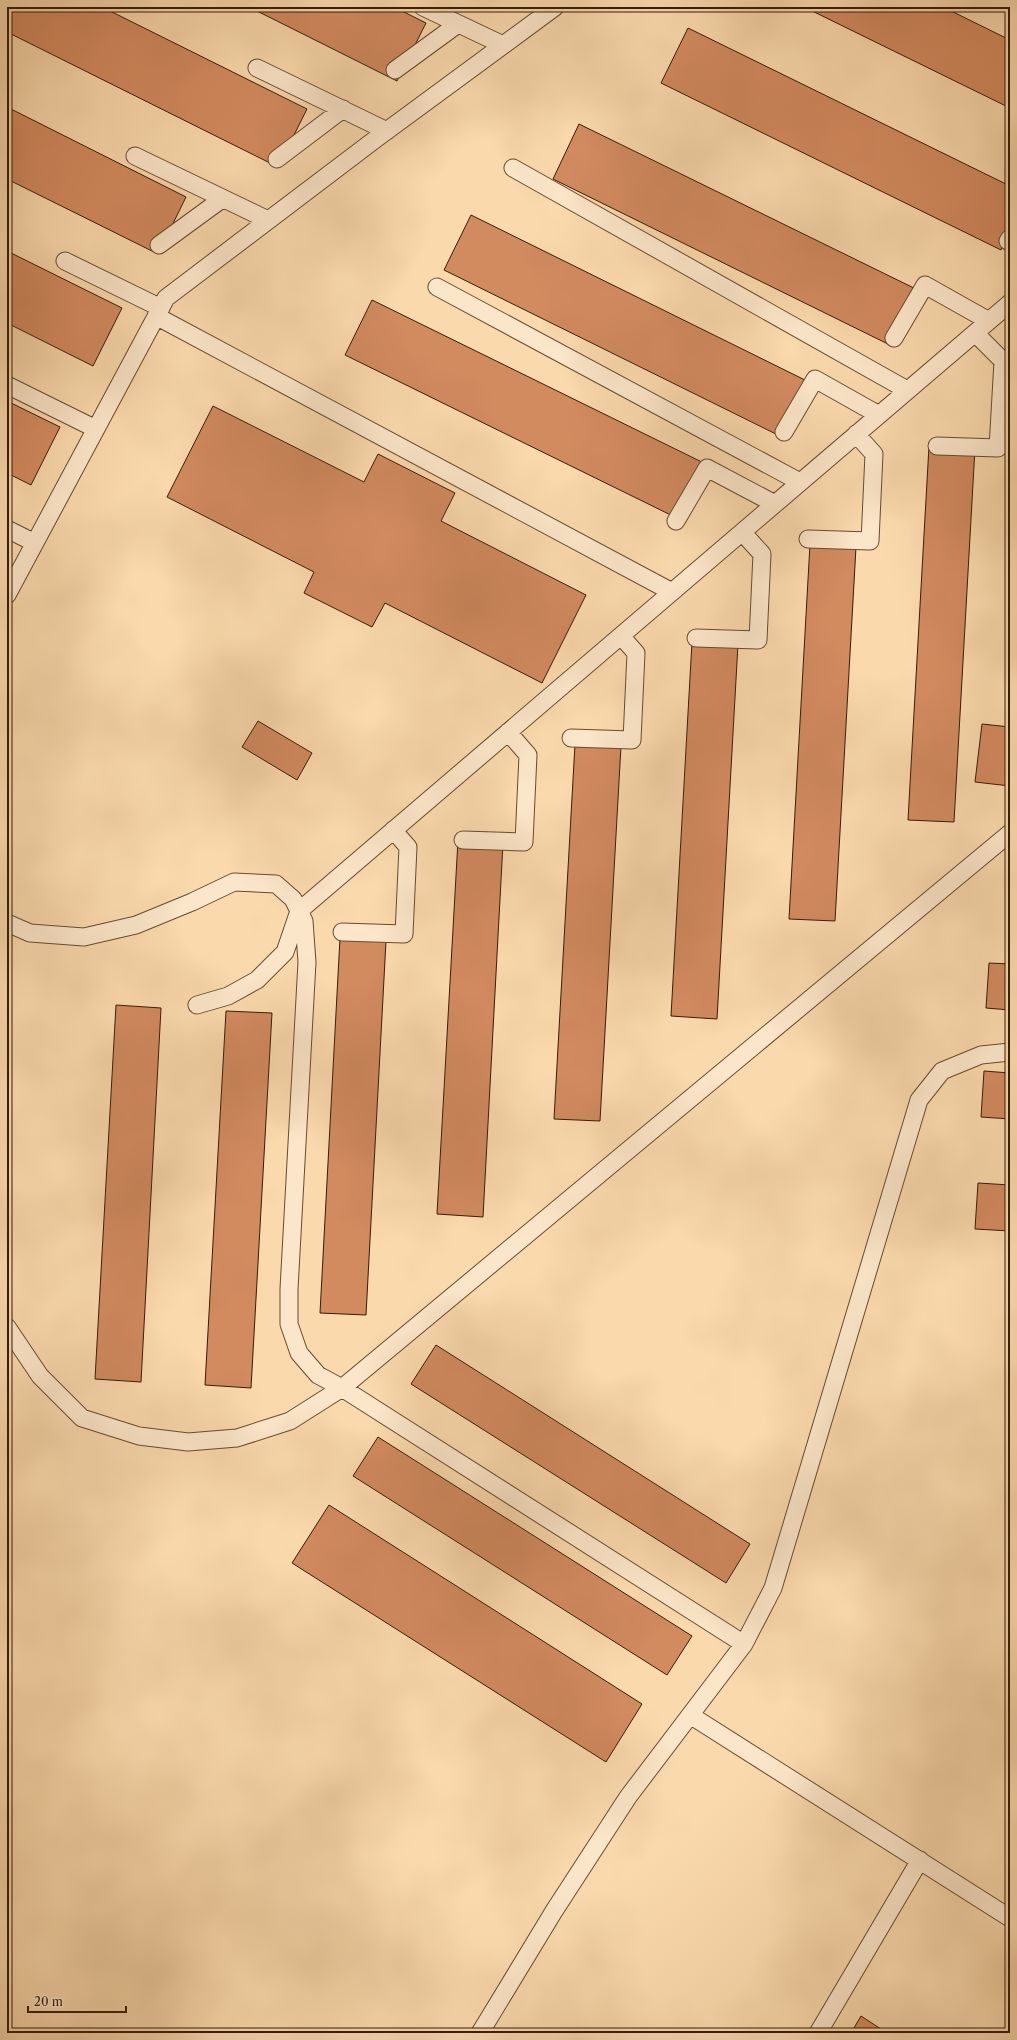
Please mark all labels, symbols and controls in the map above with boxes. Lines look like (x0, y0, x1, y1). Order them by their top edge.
scale bar (28, 1988, 126, 2014)
text: 20 m (34, 1994, 63, 2009)

